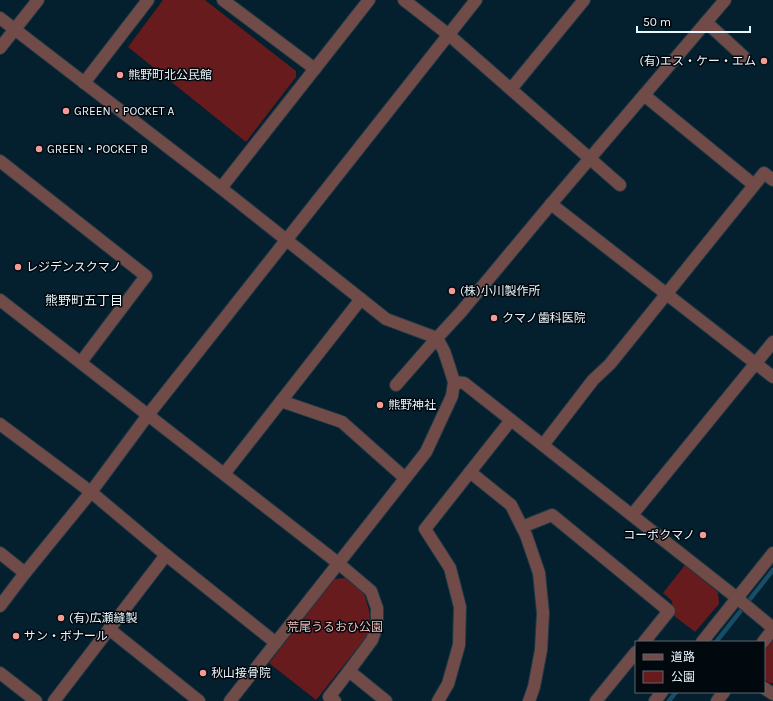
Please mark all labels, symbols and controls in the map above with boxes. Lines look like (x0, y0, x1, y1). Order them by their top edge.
scale bar (637, 8, 750, 34)
text: 50 m (643, 15, 671, 29)
place label: (有)エス・ケー・エム (639, 54, 756, 68)
marker: (有)エス・ケー・エム (759, 56, 769, 66)
place label: 熊野町北公民館 (128, 68, 212, 82)
marker: 熊野町北公民館 (115, 70, 125, 80)
place label: GREEN・POCKET A (74, 104, 174, 118)
marker: GREEN・POCKET A (61, 106, 71, 116)
place label: GREEN・POCKET B (47, 142, 148, 156)
marker: GREEN・POCKET B (34, 144, 44, 154)
place label: レジデンスクマノ (26, 260, 121, 274)
marker: レジデンスクマノ (13, 262, 23, 272)
place label: (株)小川製作所 (460, 284, 541, 298)
marker: (株)小川製作所 (447, 286, 457, 296)
district label: 熊野町五丁目 (45, 293, 123, 308)
place label: クマノ歯科医院 (502, 311, 586, 325)
marker: クマノ歯科医院 (489, 313, 499, 323)
place label: 熊野神社 (388, 398, 436, 412)
marker: 熊野神社 (375, 400, 385, 410)
place label: コーポクマノ (623, 528, 695, 542)
marker: コーポクマノ (698, 530, 708, 540)
place label: (有)広瀬縫製 (69, 611, 138, 625)
marker: (有)広瀬縫製 (56, 613, 66, 623)
park label: 荒尾うるおひ公園 (287, 620, 383, 634)
place label: サン・ボナール (24, 629, 108, 643)
marker: サン・ボナール (11, 631, 21, 641)
legend (635, 641, 765, 693)
text: 道路 (671, 650, 695, 664)
place label: 秋山接骨院 (211, 666, 271, 680)
marker: 秋山接骨院 (198, 668, 208, 678)
text: 公園 (671, 670, 695, 684)

